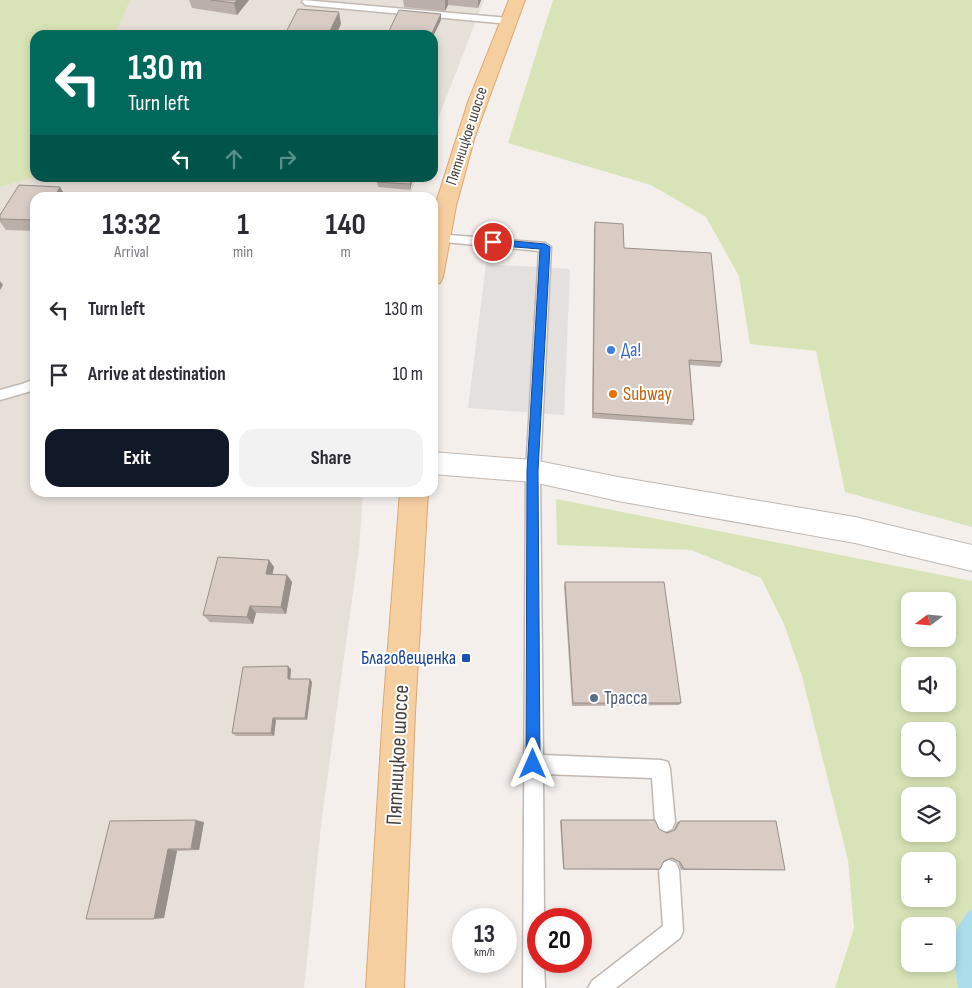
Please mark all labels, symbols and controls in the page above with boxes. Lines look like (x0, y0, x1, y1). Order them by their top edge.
text: 130 m (128, 47, 203, 90)
icon: left (45, 50, 110, 115)
street label: Пятницкое шоссе (442, 84, 492, 188)
text: Turn left (128, 90, 190, 117)
icon: left (167, 145, 195, 173)
icon: ahead (220, 145, 248, 173)
icon: right (273, 145, 301, 173)
text: 13:32 (102, 207, 161, 243)
text: 1 (237, 207, 249, 243)
text: 140 (325, 207, 366, 243)
pin (472, 221, 514, 263)
icon: arrive (479, 228, 507, 256)
text: Arrival (114, 243, 149, 262)
text: min (233, 243, 253, 262)
text: m (340, 243, 351, 262)
icon: left (45, 296, 73, 324)
text: Turn left (88, 298, 145, 321)
text: 130 m (385, 298, 423, 321)
place label: Да! (621, 339, 641, 362)
marker: Да! (605, 344, 617, 356)
icon: arrive (45, 361, 73, 389)
text: Arrive at destination (88, 363, 226, 386)
text: 10 m (393, 363, 423, 386)
place label: Subway (623, 383, 672, 406)
marker: Subway (607, 388, 619, 400)
button: Exit (45, 429, 229, 487)
button: Share (239, 429, 423, 487)
north arrow (901, 592, 956, 648)
map controls (901, 592, 956, 972)
place label: Благовещенка (361, 647, 456, 670)
marker: Благовещенка (460, 652, 472, 664)
button: sound (901, 657, 956, 712)
street label: Пятницкое шоссе (381, 684, 415, 826)
place label: Трасса (604, 687, 648, 710)
marker: Трасса (588, 692, 600, 704)
button: search (901, 722, 956, 777)
position arrow (506, 737, 558, 789)
button: layers (901, 787, 956, 842)
button: + (901, 852, 956, 907)
speed limit sign: 20 (527, 908, 592, 973)
button: − (901, 917, 956, 972)
text: 13 (474, 919, 495, 950)
text: km/h (474, 945, 495, 960)

